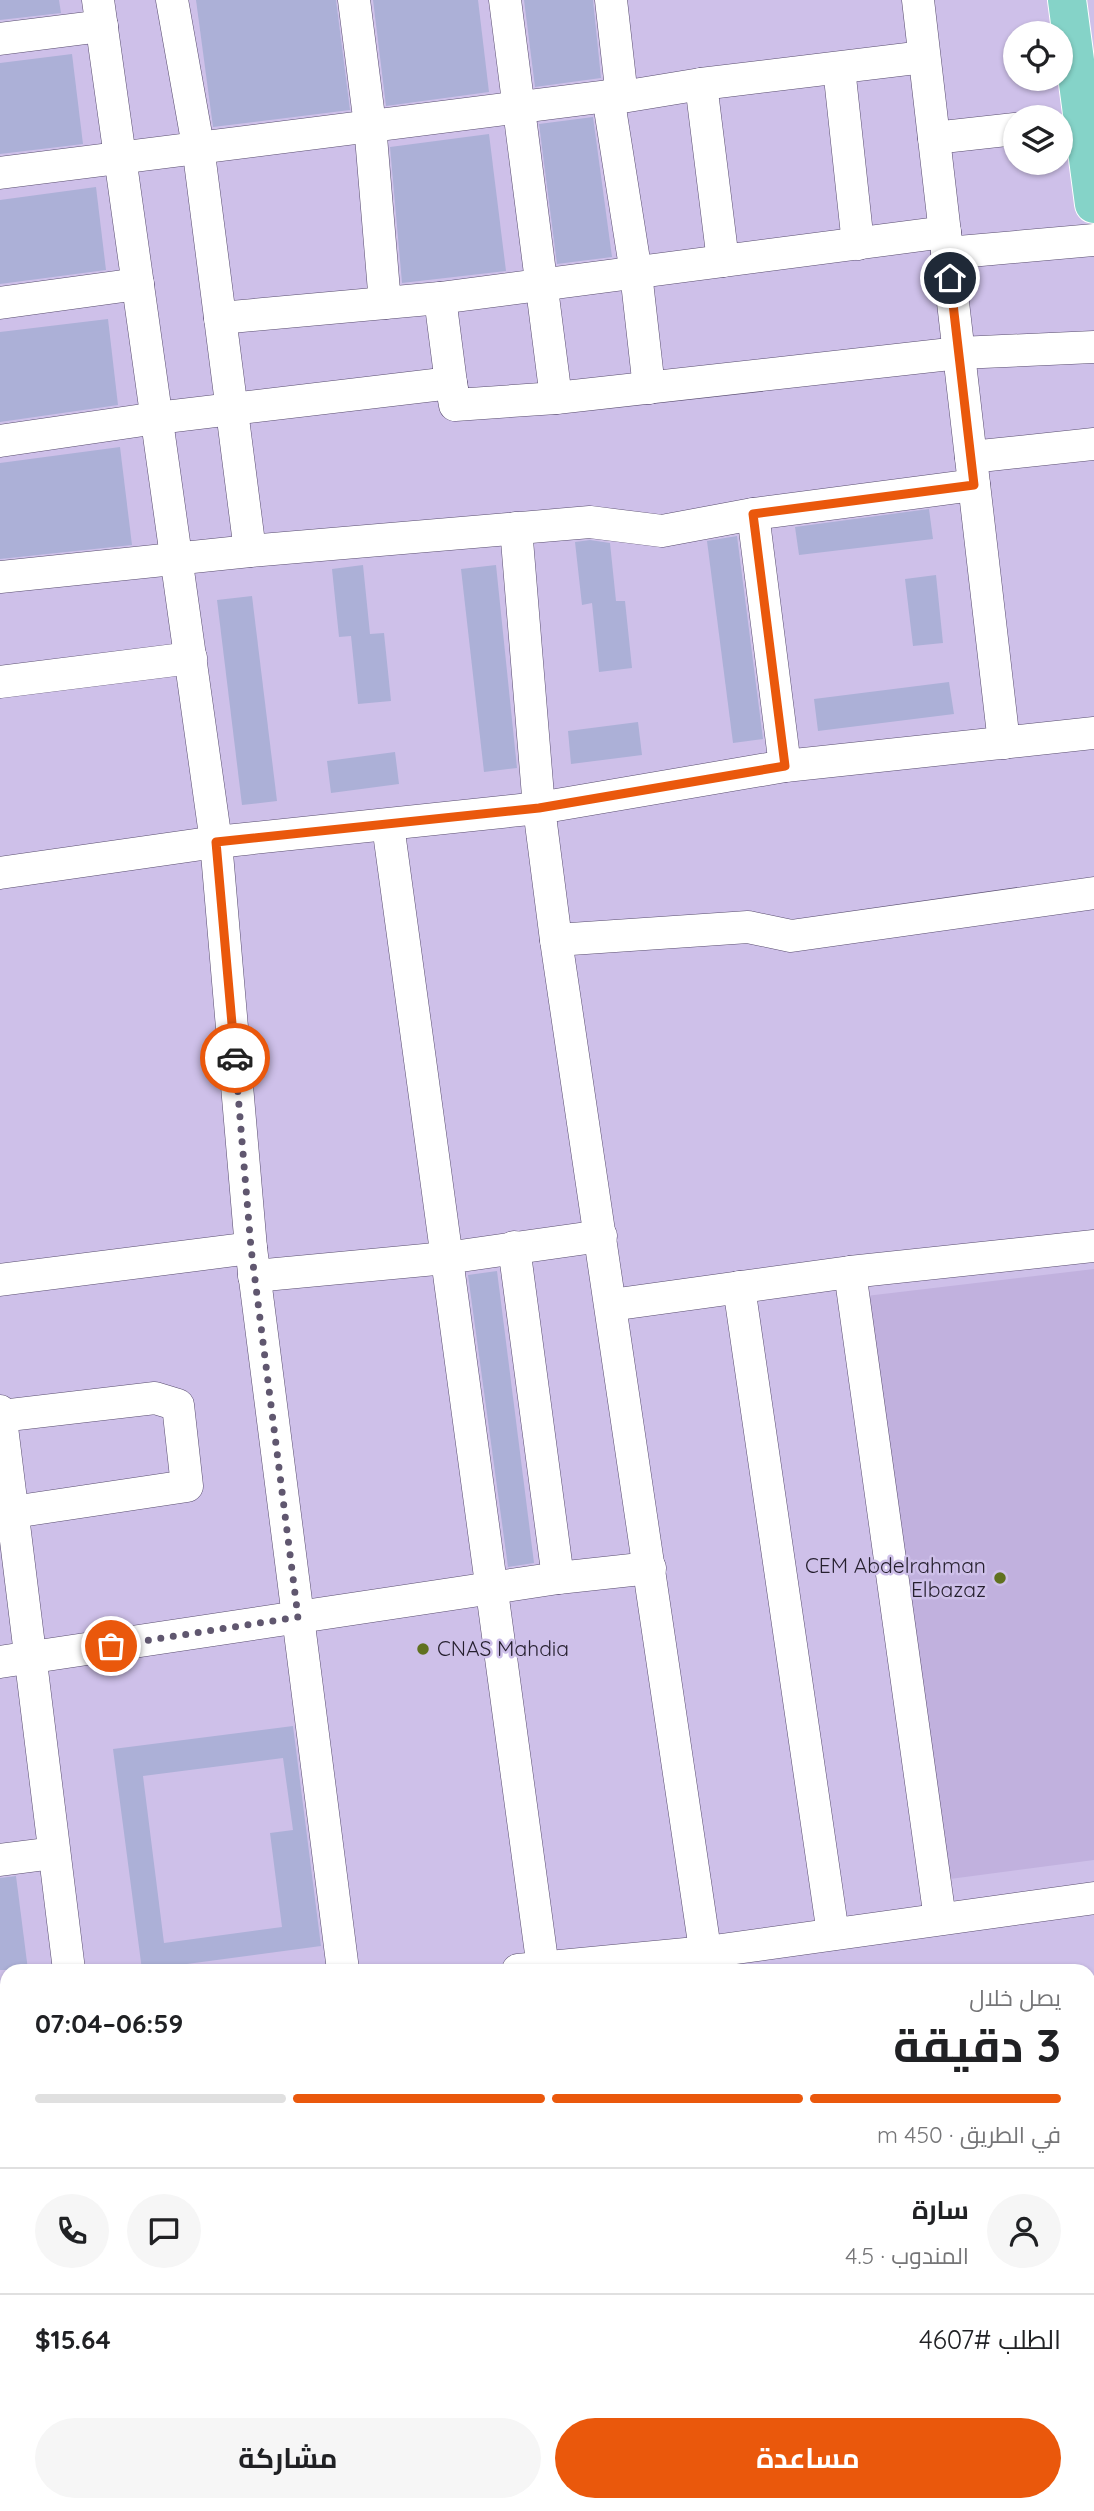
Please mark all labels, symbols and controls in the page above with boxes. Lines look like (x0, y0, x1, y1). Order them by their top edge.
map controls (1003, 21, 1073, 175)
button: locate (1003, 21, 1073, 91)
button: layers (1003, 105, 1073, 175)
pin (920, 248, 980, 308)
icon: home (931, 259, 969, 297)
courier (200, 1023, 270, 1093)
icon: car (216, 1039, 254, 1077)
place label: CEM Abdelrahman Elbazaz (805, 1552, 986, 1602)
marker: CEM Abdelrahman Elbazaz (992, 1570, 1008, 1586)
pin (81, 1616, 141, 1676)
icon: bag (92, 1627, 130, 1665)
place label: CNAS Mahdia (437, 1635, 569, 1661)
marker: CNAS Mahdia (415, 1641, 431, 1657)
text: يصل خلال (969, 1983, 1061, 2012)
text: 06:59–07:04 (35, 2007, 183, 2040)
text: 3 دقيقة (893, 2016, 1061, 2074)
text: في الطريق · 450 m (877, 2120, 1061, 2149)
text: سارة (912, 2193, 969, 2226)
button: phone (35, 2194, 109, 2268)
button: chat (127, 2194, 201, 2268)
button: person (987, 2194, 1061, 2268)
text: المندوب · 4.5 (845, 2241, 969, 2270)
text: $15.64 (35, 2323, 111, 2356)
text: الطلب #4607 (919, 2323, 1061, 2356)
button: مشاركة (35, 2418, 541, 2498)
button: مساعدة (555, 2418, 1061, 2498)

